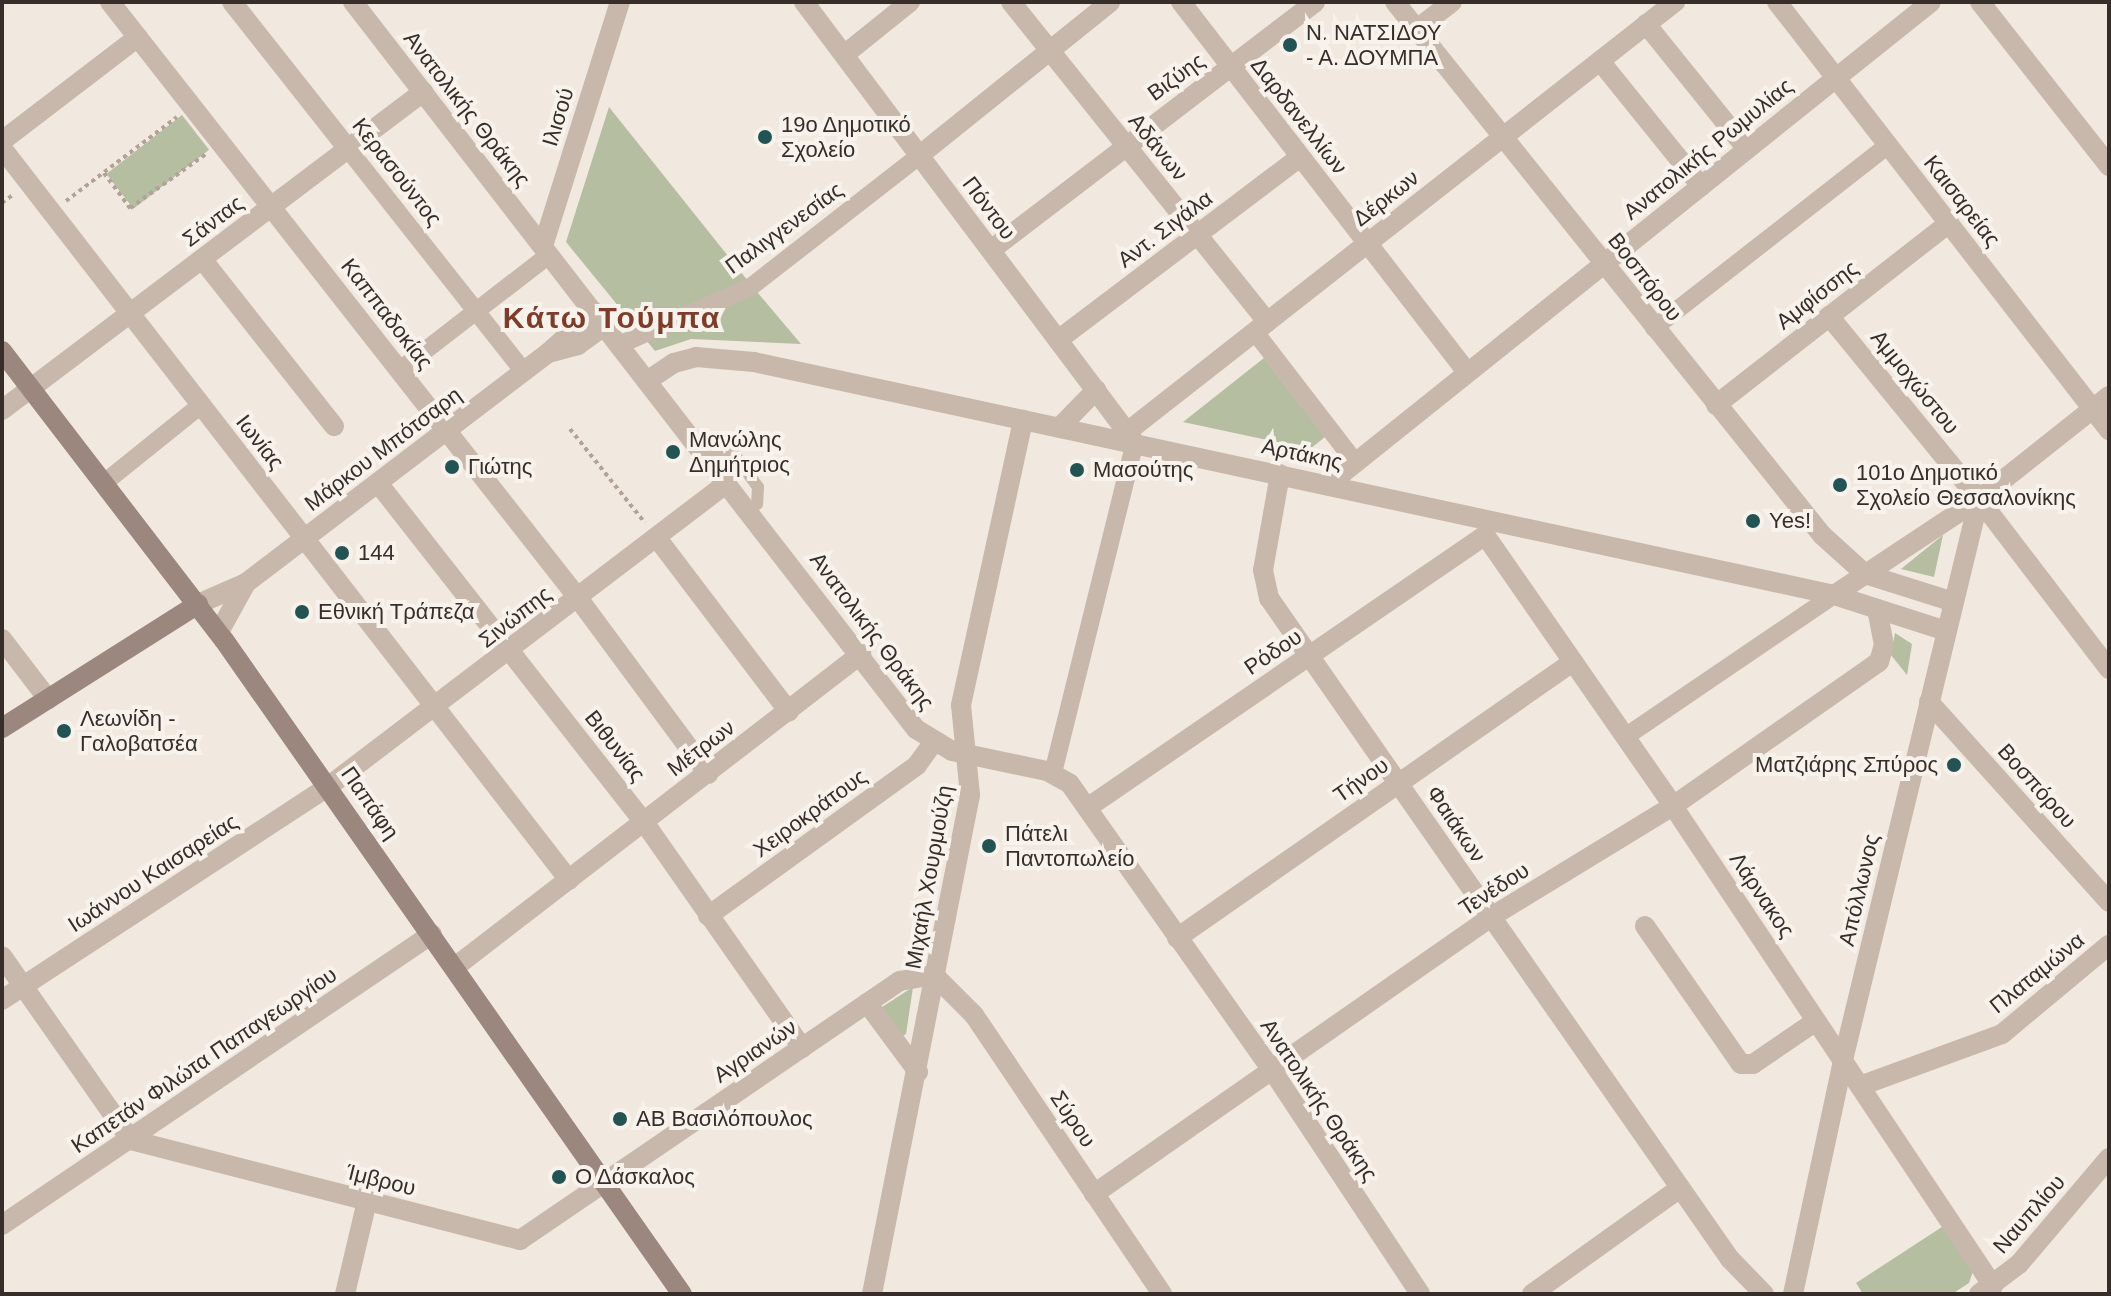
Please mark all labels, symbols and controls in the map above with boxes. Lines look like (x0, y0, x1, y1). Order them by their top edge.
place label: Ν. ΝΑΤΣΙΔΟΥ - Α. ΔΟΥΜΠΑ (1306, 19, 1442, 70)
street label: Ανατολικής Θράκης (398, 26, 536, 192)
marker: Ν. ΝΑΤΣΙΔΟΥ - Α. ΔΟΥΜΠΑ (1281, 36, 1299, 54)
street label: Βιζύης (1142, 47, 1210, 107)
street label: Δαρδανελλίων (1245, 52, 1353, 180)
street label: Ανατολικής Ρωμυλίας (1618, 73, 1798, 225)
street label: Ιλισού (537, 85, 579, 149)
street label: Αδάνων (1123, 108, 1193, 186)
place label: 19ο Δημοτικό Σχολείο (781, 111, 912, 162)
street label: Κερασούντος (347, 113, 447, 231)
marker: 19ο Δημοτικό Σχολείο (756, 128, 774, 146)
street label: Καισαρείας (1918, 150, 2006, 252)
street label: Δέρκων (1348, 164, 1424, 232)
street label: Πόντου (957, 171, 1021, 245)
street label: Παλιγγενεσίας (720, 177, 848, 279)
street label: Αντ. Σιγάλα (1112, 185, 1218, 273)
street label: Σάντας (177, 190, 249, 252)
street label: Βοσπόρου (1602, 228, 1688, 326)
street label: Καππαδοκίας (335, 253, 439, 375)
street label: Αμφίσσης (1771, 255, 1863, 335)
district label: Κάτω Τούμπα (503, 300, 721, 336)
street label: Αμμοχώστου (1865, 325, 1965, 439)
street label: Μάρκου Μπότσαρη (299, 381, 467, 517)
street label: Ιωνίας (230, 409, 290, 475)
place label: Μανώλης Δημήτριος (689, 426, 790, 478)
street label: Αρτάκης (1259, 433, 1345, 475)
marker: Μανώλης Δημήτριος (664, 443, 682, 461)
place label: Γιώτης (468, 454, 532, 480)
place label: Μασούτης (1093, 457, 1193, 483)
marker: Γιώτης (443, 458, 461, 476)
place label: 101ο Δημοτικό Σχολείο Θεσσαλονίκης (1856, 459, 2076, 510)
marker: Μασούτης (1068, 461, 1086, 479)
marker: 101ο Δημοτικό Σχολείο Θεσσαλονίκης (1831, 476, 1849, 494)
place label: Yes! (1769, 508, 1811, 534)
marker: Yes! (1744, 512, 1762, 530)
place label: 144 (358, 540, 395, 566)
marker: 144 (333, 544, 351, 562)
street label: Ανατολικής Θράκης (804, 547, 940, 715)
street label: Σινώπης (474, 581, 556, 653)
place label: Εθνική Τράπεζα (318, 599, 475, 625)
marker: Εθνική Τράπεζα (293, 603, 311, 621)
street label: Ρόδου (1239, 623, 1307, 681)
place label: Λεωνίδη - Γαλοβατσέα (80, 705, 198, 756)
street label: Βιθυνίας (579, 705, 651, 787)
street label: Μέτρων (662, 714, 740, 782)
marker: Λεωνίδη - Γαλοβατσέα (55, 722, 73, 740)
street label: Βοσπόρου (1992, 738, 2082, 834)
street label: Τήνου (1328, 752, 1394, 808)
place label: Ματζιάρης Σπύρος (1755, 752, 1938, 778)
marker: Ματζιάρης Σπύρος (1945, 756, 1963, 774)
street label: Παπάφη (335, 762, 405, 844)
street label: Χειροκράτους (748, 763, 872, 863)
street label: Φαιάκων (1421, 781, 1491, 867)
street label: Μιχαήλ Χουρμούζη (900, 783, 958, 971)
street label: Ιωάννου Καισαρείας (63, 808, 243, 938)
place label: Πάτελι Παντοπωλείο (1005, 820, 1134, 872)
street label: Απόλλωνος (1833, 831, 1885, 949)
marker: Πάτελι Παντοπωλείο (980, 837, 998, 855)
street label: Λάρνακος (1724, 847, 1800, 943)
street label: Τενέδου (1454, 857, 1534, 921)
street label: Πλαταμώνα (1984, 927, 2090, 1019)
street label: Καπετάν Φιλώτα Παπαγεωργίου (66, 961, 342, 1159)
street label: Αγριανών (708, 1014, 802, 1088)
street label: Ανατολικής Θράκης (1255, 1014, 1383, 1186)
street label: Σύρου (1045, 1086, 1101, 1152)
place label: ΑΒ Βασιλόπουλος (636, 1106, 813, 1132)
marker: ΑΒ Βασιλόπουλος (611, 1110, 629, 1128)
street label: Ίμβρου (344, 1159, 418, 1201)
place label: Ο Δάσκαλος (575, 1164, 696, 1190)
marker: Ο Δάσκαλος (550, 1168, 568, 1186)
street label: Ναυπλίου (1988, 1169, 2070, 1259)

